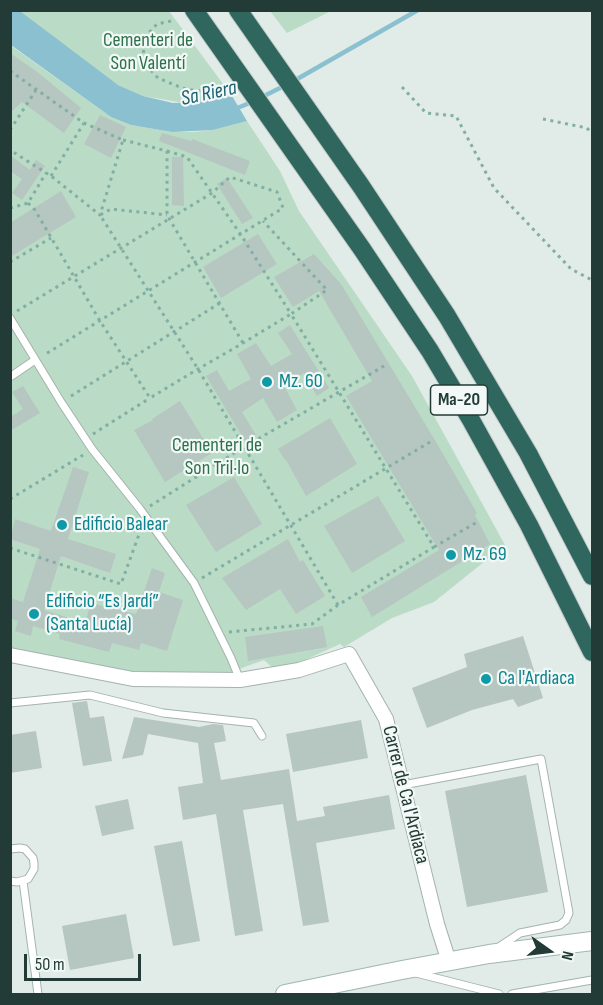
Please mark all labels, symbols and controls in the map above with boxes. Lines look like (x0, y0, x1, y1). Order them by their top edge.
park label: Cementeri de Son Valentí (103, 29, 193, 76)
water label: Sa Riera (179, 76, 239, 112)
place label: Mz. 60 (279, 370, 323, 394)
marker: Mz. 60 (260, 375, 274, 389)
road number: Ma-20 (430, 385, 488, 415)
park label: Cementeri de Son Tril·lo (172, 434, 262, 481)
place label: Edificio Balear (74, 513, 168, 537)
marker: Edificio Balear (55, 518, 69, 532)
place label: Mz. 69 (463, 543, 507, 567)
marker: Mz. 69 (444, 548, 458, 562)
place label: Edificio “Es Jardí” (Santa Lucía) (46, 590, 159, 637)
marker: Edificio “Es Jardí” (Santa Lucía) (27, 607, 41, 621)
place label: Ca l'Ardiaca (498, 667, 575, 691)
marker: Ca l'Ardiaca (479, 672, 493, 686)
street label: Carrer de Ca l'Ardiaca (376, 723, 434, 867)
north arrow (519, 921, 579, 981)
scale bar (27, 942, 144, 980)
text: N (557, 949, 577, 962)
text: 50 m (35, 954, 65, 975)

